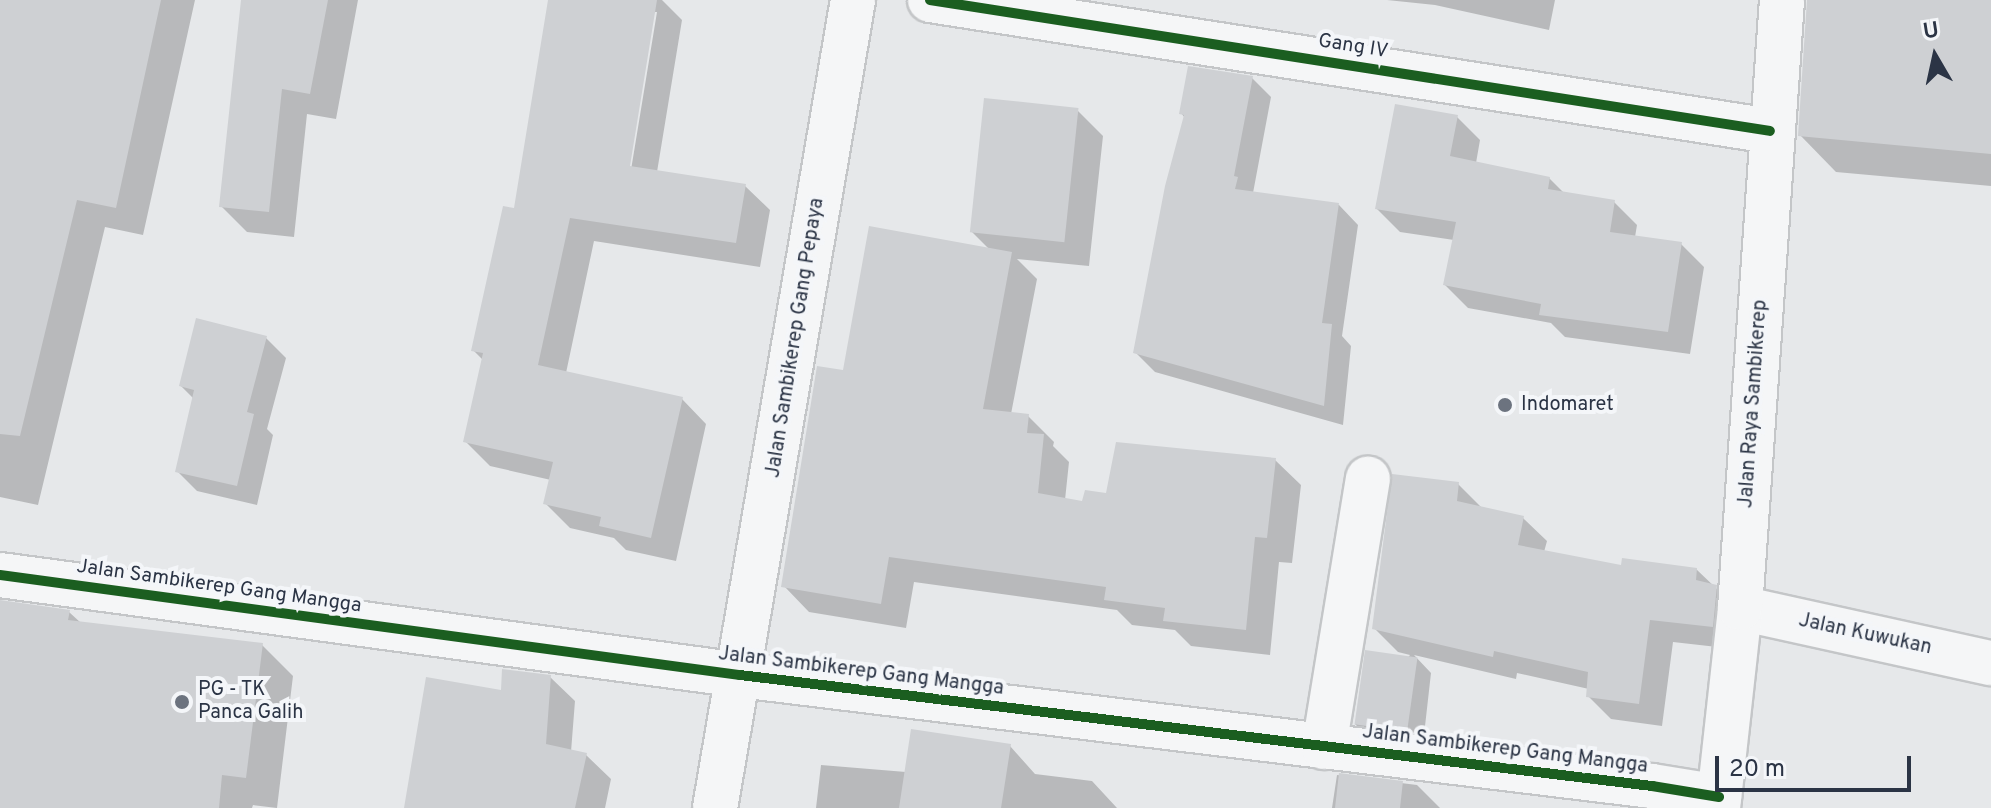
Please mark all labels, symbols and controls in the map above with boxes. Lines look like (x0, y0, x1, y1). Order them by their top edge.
north arrow (1895, 16, 1975, 96)
text: U (1921, 17, 1941, 46)
street label: Gang IV (1316, 30, 1390, 64)
street label: Jalan Sambikerep Gang Pepaya (762, 196, 830, 480)
street label: Jalan Raya Sambikerep (1735, 299, 1773, 509)
place label: Indomaret (1521, 393, 1614, 417)
marker: Indomaret (1496, 396, 1514, 414)
street label: Jalan Sambikerep Gang Mangga (75, 555, 363, 619)
street label: Jalan Kuwukan (1796, 609, 1934, 661)
street label: Jalan Sambikerep Gang Mangga (717, 643, 1005, 701)
place label: PG - TK Panca Galih (198, 678, 303, 725)
marker: PG - TK Panca Galih (173, 693, 191, 711)
street label: Jalan Sambikerep Gang Mangga (1361, 721, 1649, 779)
scale bar (1719, 740, 1915, 790)
text: 20 m (1729, 755, 1785, 785)

